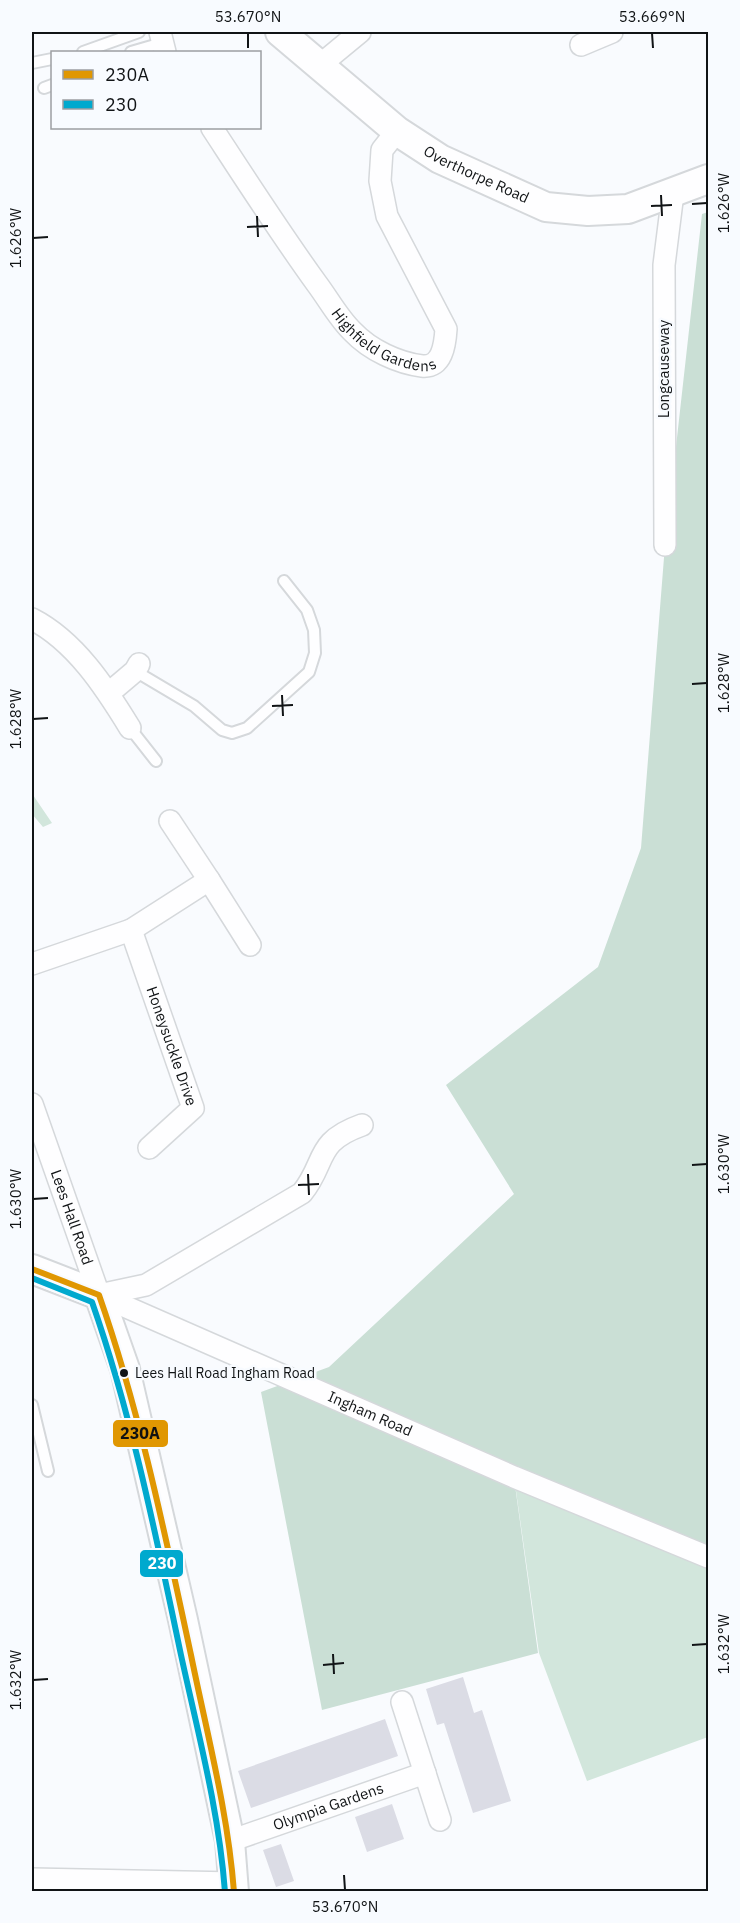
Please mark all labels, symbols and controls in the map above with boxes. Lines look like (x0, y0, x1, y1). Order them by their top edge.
text: 53.670°N (215, 7, 281, 26)
text: 53.669°N (619, 7, 685, 26)
legend (51, 51, 261, 129)
text: 230A (105, 63, 149, 86)
text: 230 (105, 93, 137, 116)
street label: Overthorpe Road (420, 141, 532, 207)
text: 1.626°W (714, 172, 733, 233)
text: 1.626°W (6, 207, 25, 268)
street label: Highfield Gardens (328, 304, 439, 375)
street label: Longcauseway (654, 319, 673, 418)
text: 1.628°W (714, 652, 733, 713)
text: 1.628°W (6, 688, 25, 749)
street label: Honeysuckle Drive (142, 984, 201, 1108)
text: 1.630°W (714, 1133, 733, 1194)
street label: Lees Hall Road (47, 1167, 98, 1267)
text: 1.630°W (6, 1168, 25, 1229)
place label: Lees Hall Road Ingham Road (135, 1364, 315, 1382)
marker: Lees Hall Road Ingham Road (118, 1367, 130, 1379)
street label: Ingham Road (325, 1387, 415, 1440)
line badge: 230A (112, 1419, 169, 1448)
text: 230A (120, 1423, 160, 1443)
line badge: 230 (139, 1549, 184, 1578)
text: 230 (148, 1553, 177, 1573)
text: 1.632°W (714, 1613, 733, 1674)
text: 1.632°W (6, 1649, 25, 1710)
street label: Olympia Gardens (270, 1778, 386, 1834)
text: 53.670°N (312, 1897, 378, 1916)

